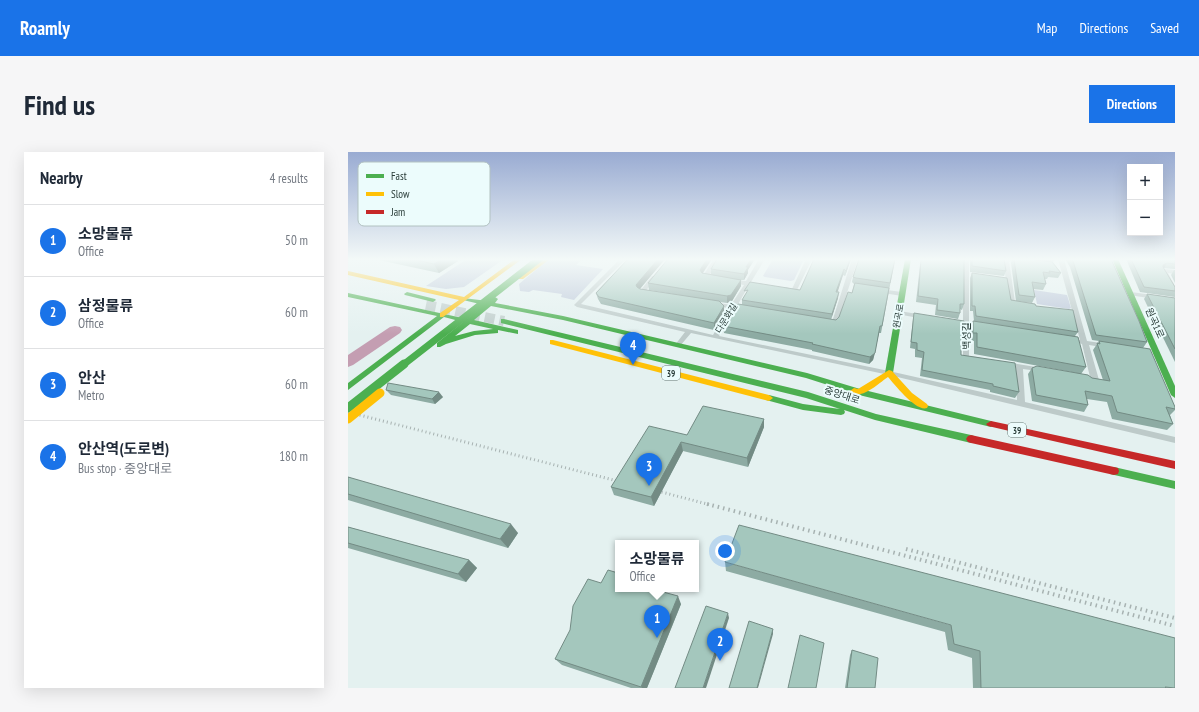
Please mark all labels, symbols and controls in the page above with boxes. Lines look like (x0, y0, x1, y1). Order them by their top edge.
text: Roamly (20, 16, 70, 40)
text: Map (1037, 19, 1057, 37)
text: Directions (1079, 19, 1128, 37)
text: Saved (1150, 19, 1179, 37)
button: Directions (1089, 85, 1175, 123)
text: Find us (24, 86, 95, 123)
legend (358, 162, 490, 226)
map controls (1127, 164, 1163, 236)
button: + (1127, 164, 1163, 200)
text: Nearby (40, 167, 83, 189)
text: Fast (391, 169, 407, 183)
text: 4 results (269, 170, 308, 187)
text: Slow (391, 187, 410, 201)
button: − (1127, 200, 1163, 236)
text: Jam (390, 205, 405, 219)
text: 소망물류 (78, 224, 133, 243)
text: 1 (50, 232, 56, 249)
text: 50 m (285, 232, 308, 249)
text: Office (78, 243, 104, 260)
text: 삼정물류 (78, 296, 133, 315)
street label: 다문화길 (713, 301, 739, 335)
street label: 원곡로 (890, 303, 906, 329)
text: 2 (50, 304, 56, 321)
text: 60 m (285, 304, 308, 321)
street label: 원곡1로 (1143, 306, 1167, 340)
text: Office (78, 315, 104, 332)
street label: 백성길 (960, 322, 973, 350)
pin: 4 (620, 332, 646, 365)
road number: 39 (662, 366, 680, 380)
text: 안산 (78, 368, 106, 387)
text: 3 (50, 376, 56, 393)
text: 60 m (285, 376, 308, 393)
street label: 중앙대로 (822, 383, 862, 407)
text: Metro (78, 387, 104, 404)
road number: 39 (1008, 423, 1026, 437)
text: 안산역(도로변) (78, 439, 169, 458)
text: 4 (50, 448, 56, 465)
text: 180 m (279, 448, 308, 465)
pin: 3 (636, 453, 662, 486)
text: Bus stop · 중앙대로 (78, 460, 172, 477)
popup (615, 540, 699, 592)
your location (715, 541, 735, 561)
text: 소망물류 (629, 549, 685, 568)
text: Office (629, 568, 655, 585)
pin: 1 (644, 605, 670, 638)
pin: 2 (707, 628, 733, 661)

